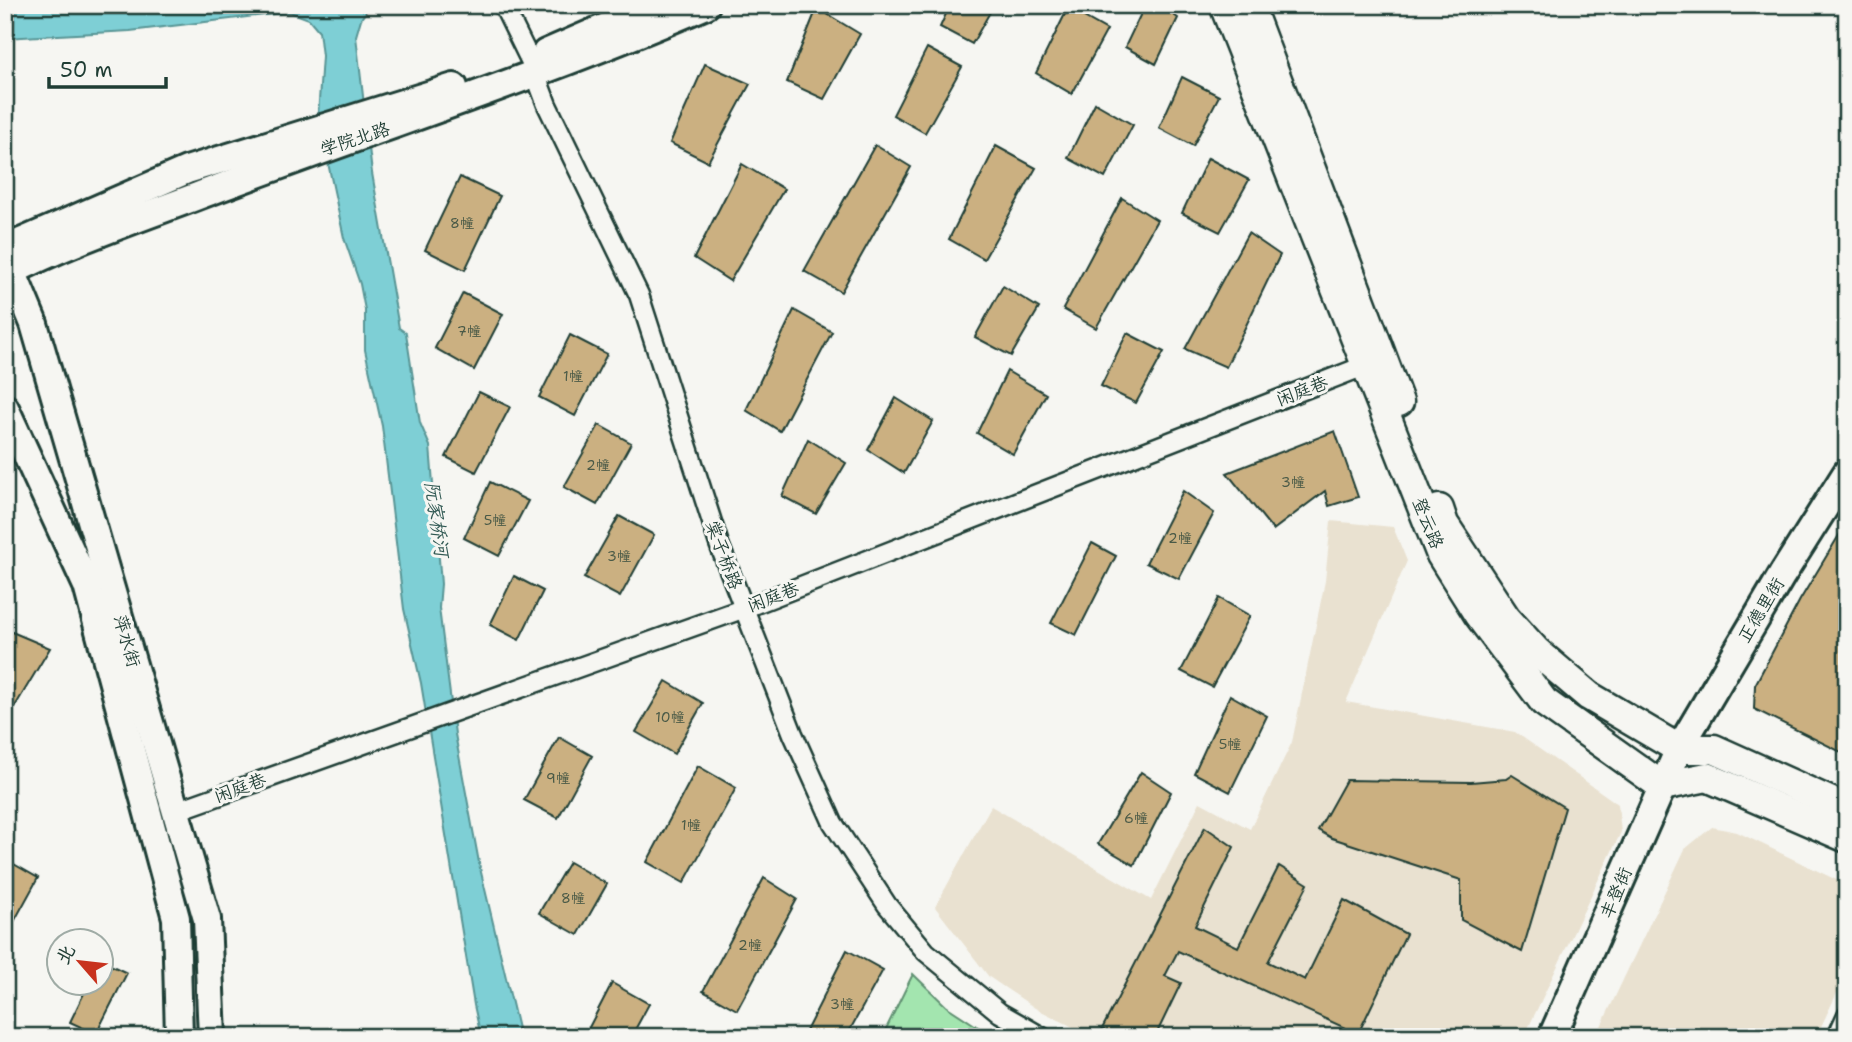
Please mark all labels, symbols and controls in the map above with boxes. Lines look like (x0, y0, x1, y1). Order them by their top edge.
scale bar (49, 46, 166, 90)
text: 50 m (60, 56, 113, 84)
street label: 学院北路 (317, 116, 393, 162)
house number: 8幢 (450, 214, 474, 232)
house number: 7幢 (457, 322, 481, 340)
house number: 1幢 (563, 367, 583, 385)
street label: 闲庭巷 (1272, 370, 1332, 412)
house number: 2幢 (586, 456, 610, 474)
house number: 3幢 (1281, 473, 1305, 491)
water label: 阮家桥河 (419, 480, 455, 561)
street label: 登云路 (1407, 493, 1449, 553)
house number: 5幢 (484, 511, 506, 529)
street label: 棠子桥路 (700, 517, 748, 593)
house number: 2幢 (1168, 529, 1192, 547)
house number: 3幢 (607, 547, 631, 565)
street label: 正德里街 (1732, 573, 1790, 647)
street label: 闲庭巷 (743, 576, 803, 618)
street label: 萍水街 (108, 612, 146, 670)
house number: 10幢 (655, 708, 685, 726)
house number: 5幢 (1219, 735, 1241, 753)
street label: 闲庭巷 (211, 767, 269, 809)
house number: 9幢 (546, 769, 570, 787)
house number: 6幢 (1124, 809, 1148, 827)
house number: 1幢 (681, 816, 701, 834)
street label: 丰登街 (1594, 863, 1638, 923)
house number: 8幢 (561, 889, 585, 907)
north arrow (46, 926, 116, 996)
house number: 2幢 (738, 936, 762, 954)
text: 北 (50, 940, 81, 969)
house number: 3幢 (830, 995, 854, 1013)

